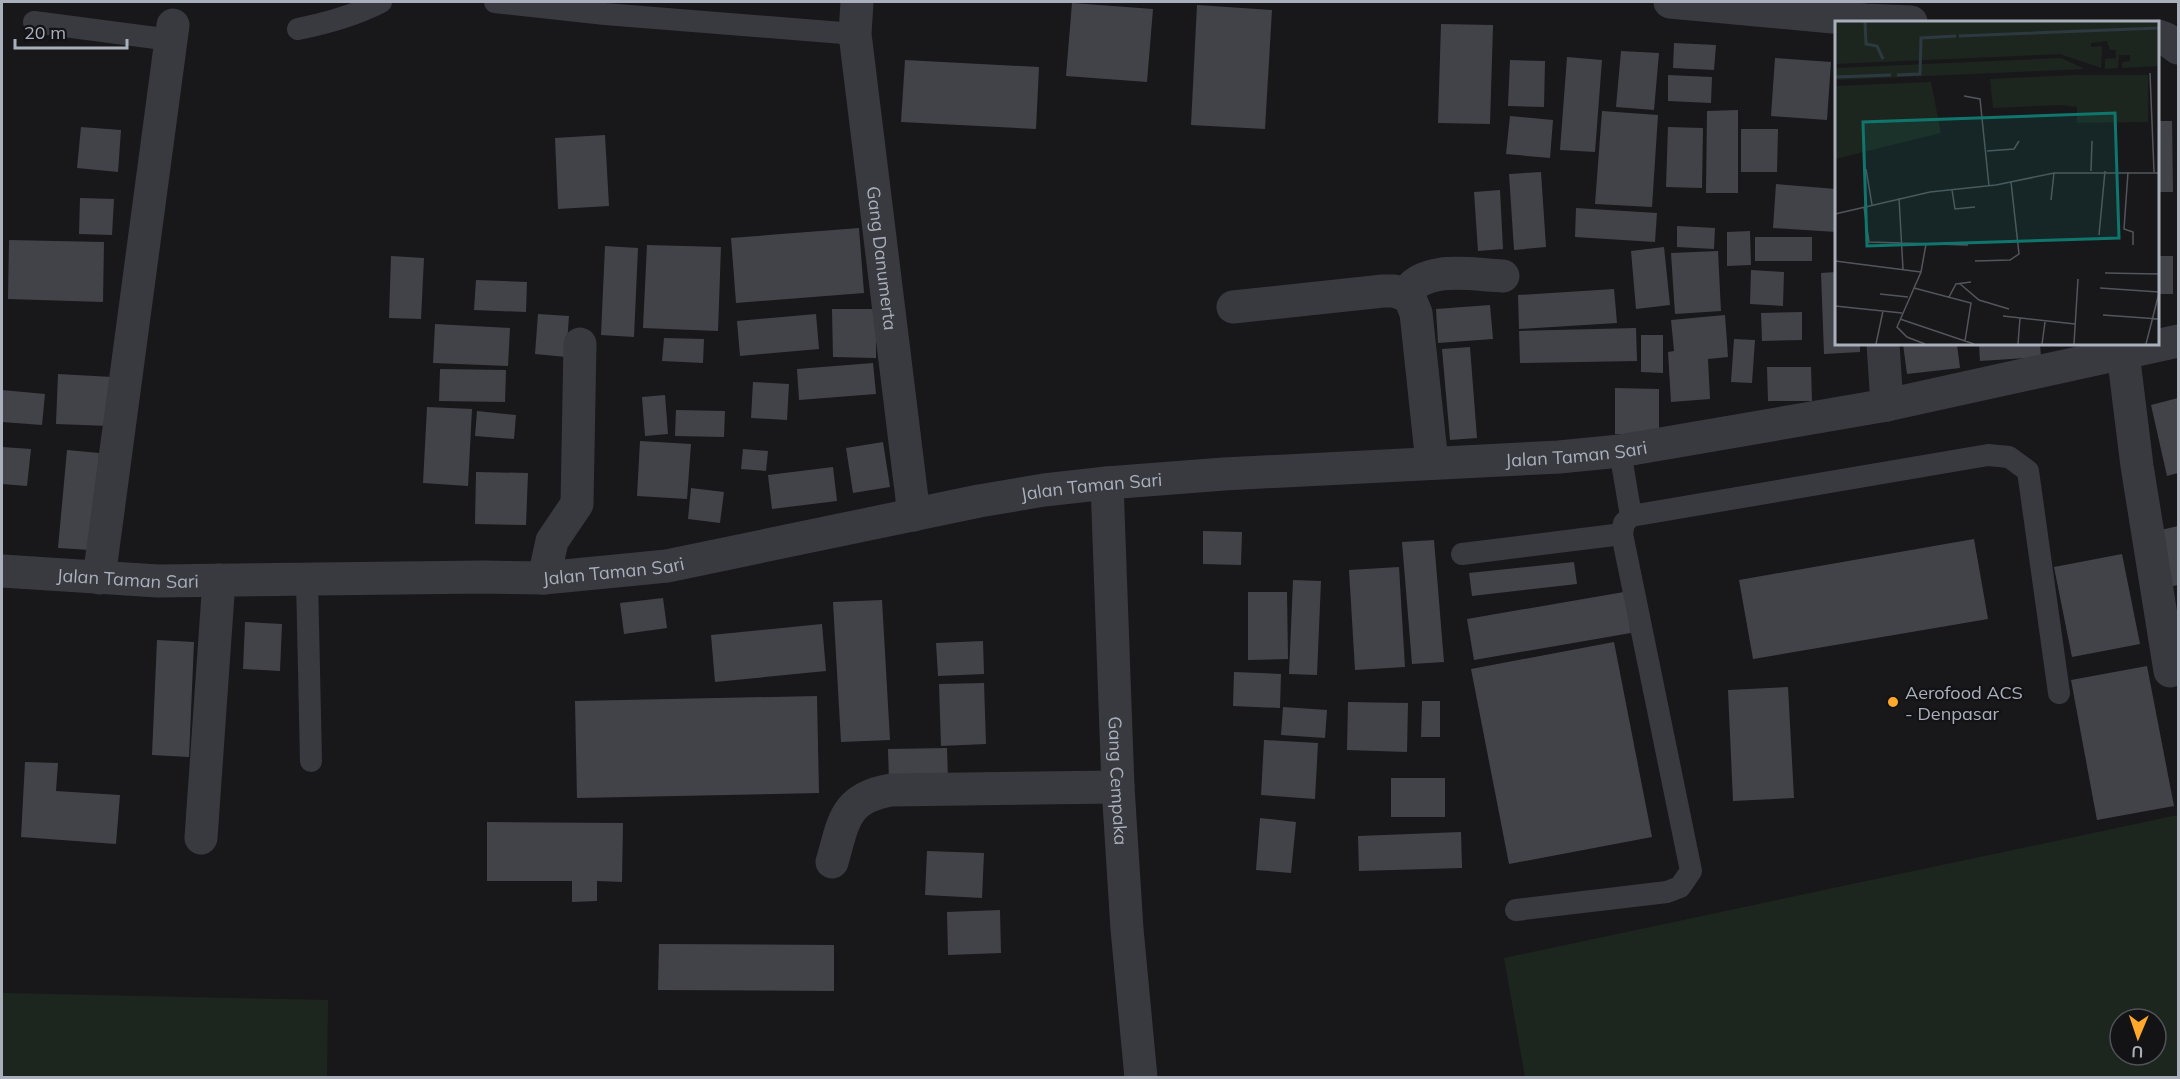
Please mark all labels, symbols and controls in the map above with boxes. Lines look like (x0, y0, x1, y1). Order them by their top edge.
scale bar (15, 12, 128, 50)
text: 20 m (24, 21, 66, 44)
inset map (1835, 21, 2159, 345)
street label: Gang Danumerta (862, 185, 903, 332)
street label: Jalan Taman Sari (1505, 435, 1649, 471)
street label: Jalan Taman Sari (1019, 467, 1163, 505)
street label: Jalan Taman Sari (541, 551, 686, 590)
street label: Jalan Taman Sari (56, 563, 199, 593)
place label: Aerofood ACS - Denpasar (1905, 681, 2023, 725)
marker: Aerofood ACS - Denpasar (1886, 695, 1900, 709)
street label: Gang Cempaka (1104, 716, 1133, 846)
north arrow (2108, 1007, 2168, 1067)
text: U (2131, 1042, 2144, 1062)

